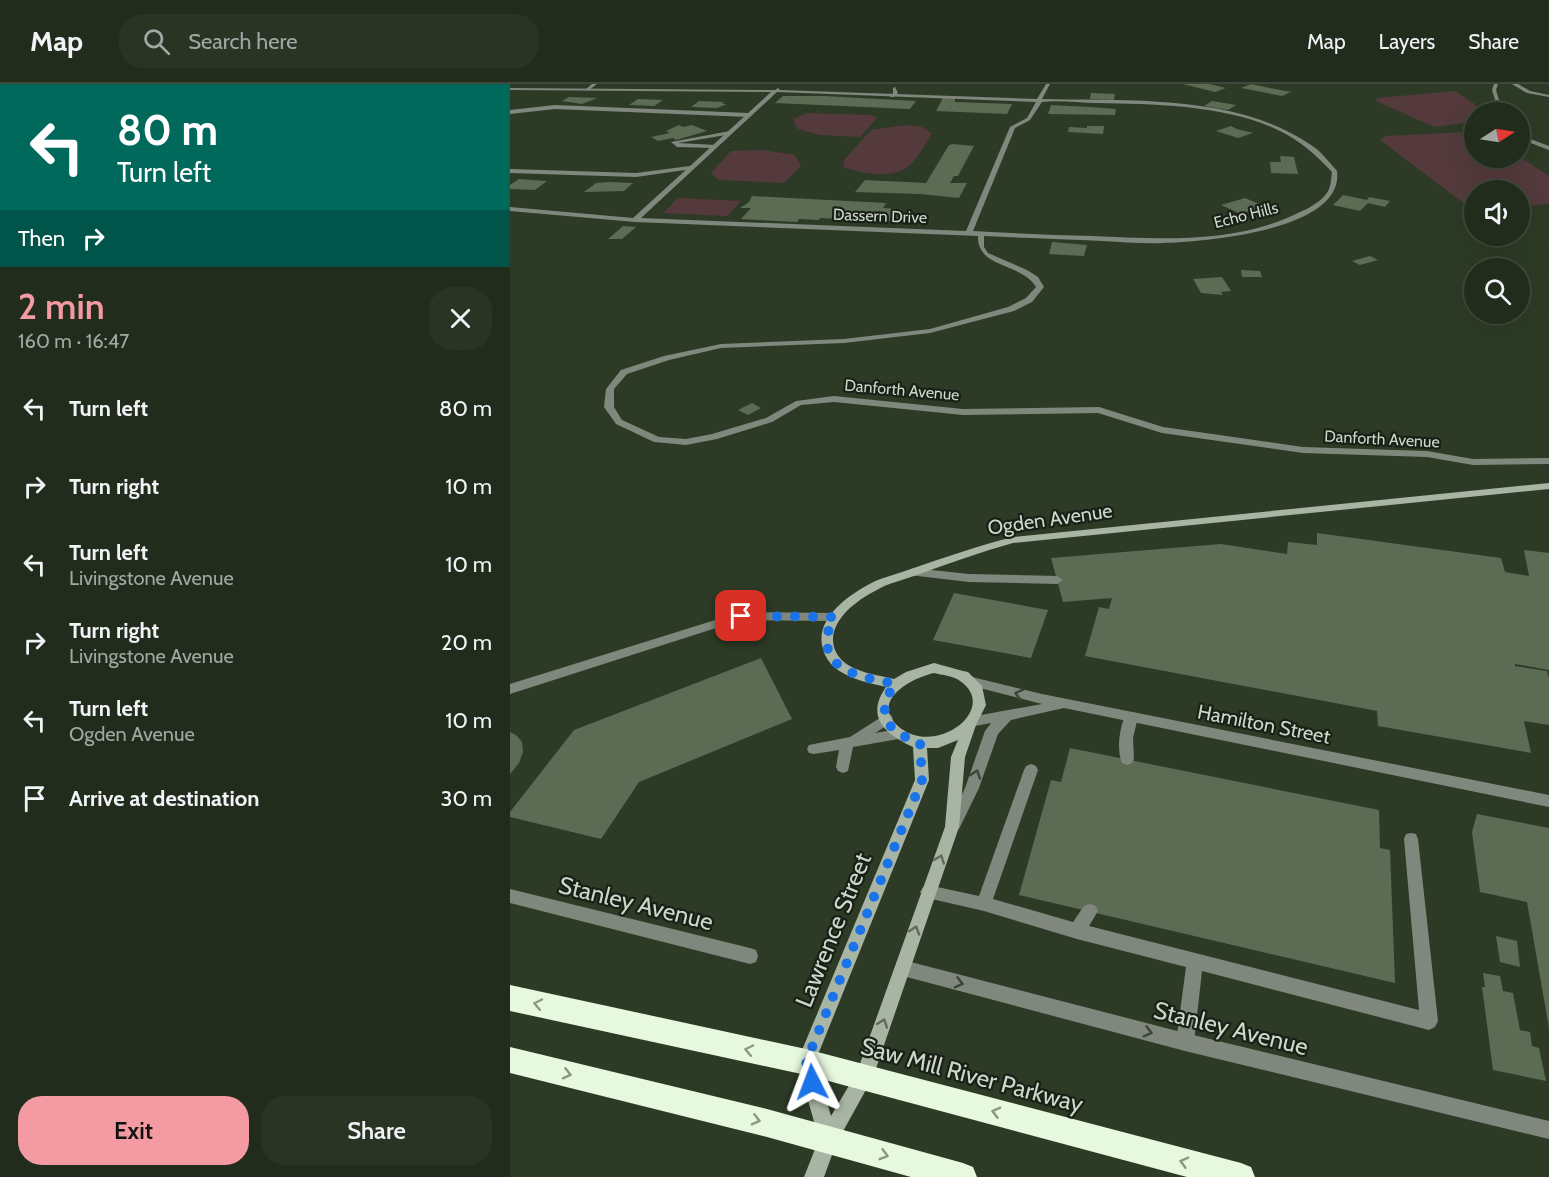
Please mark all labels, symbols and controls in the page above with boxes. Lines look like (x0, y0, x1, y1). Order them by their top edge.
search box (119, 14, 539, 68)
text: Map (30, 24, 83, 58)
icon: search (140, 25, 173, 58)
text: Search here (188, 28, 297, 55)
text: Map (1307, 29, 1346, 54)
text: Layers (1379, 29, 1435, 54)
text: Share (1468, 29, 1519, 54)
north arrow (1464, 102, 1530, 168)
map controls (1464, 102, 1530, 324)
text: 80 m (117, 104, 218, 156)
icon: left (18, 108, 96, 186)
text: Turn left (117, 156, 211, 189)
button: sound (1464, 180, 1530, 246)
street label: Echo Hills (1212, 198, 1281, 232)
street label: Dassern Drive (833, 205, 927, 227)
icon: right (77, 222, 110, 255)
text: Then (18, 225, 65, 252)
button: search (1464, 258, 1530, 324)
text: 2 min (18, 284, 105, 328)
button: close (429, 287, 492, 350)
text: 160 m · 16:47 (18, 329, 129, 353)
street label: Danforth Avenue (844, 376, 960, 404)
icon: left (18, 392, 51, 425)
text: Turn left (69, 395, 148, 422)
text: 80 m (439, 395, 492, 422)
street label: Danforth Avenue (1324, 426, 1440, 452)
icon: right (18, 470, 51, 503)
text: Turn right (69, 473, 159, 500)
text: 10 m (445, 473, 492, 500)
street label: Ogden Avenue (986, 498, 1114, 540)
text: Turn left (69, 539, 148, 566)
icon: left (18, 548, 51, 581)
text: 10 m (445, 551, 492, 578)
text: Livingstone Avenue (69, 566, 234, 590)
pin (715, 590, 766, 641)
icon: arrive (724, 599, 757, 632)
text: Turn right (69, 617, 159, 644)
icon: right (18, 626, 51, 659)
text: 20 m (441, 629, 492, 656)
text: Livingstone Avenue (69, 644, 234, 668)
one-way arrow (1014, 688, 1024, 701)
text: Turn left (69, 695, 148, 722)
street label: Hamilton Street (1196, 699, 1333, 749)
icon: left (18, 704, 51, 737)
text: 10 m (445, 707, 492, 734)
text: Ogden Avenue (69, 722, 195, 746)
one-way arrow (969, 769, 982, 780)
icon: arrive (18, 782, 51, 815)
text: Arrive at destination (69, 785, 259, 812)
text: 30 m (440, 785, 492, 812)
street label: Lawrence Street (789, 849, 877, 1011)
one-way arrow (933, 855, 945, 866)
street label: Stanley Avenue (556, 870, 716, 936)
one-way arrow (908, 925, 921, 936)
one-way arrow (954, 975, 964, 988)
street label: Stanley Avenue (1151, 995, 1311, 1061)
one-way arrow (533, 998, 543, 1011)
one-way arrow (876, 1018, 889, 1029)
one-way arrow (1142, 1025, 1153, 1037)
street label: Saw Mill River Parkway (858, 1031, 1086, 1119)
one-way arrow (744, 1044, 754, 1057)
position arrow (780, 1050, 844, 1114)
one-way arrow (562, 1066, 572, 1079)
button: Exit (18, 1096, 249, 1165)
button: Share (261, 1096, 492, 1165)
one-way arrow (991, 1107, 1001, 1120)
one-way arrow (751, 1113, 761, 1126)
one-way arrow (878, 1148, 889, 1160)
one-way arrow (1180, 1157, 1190, 1169)

